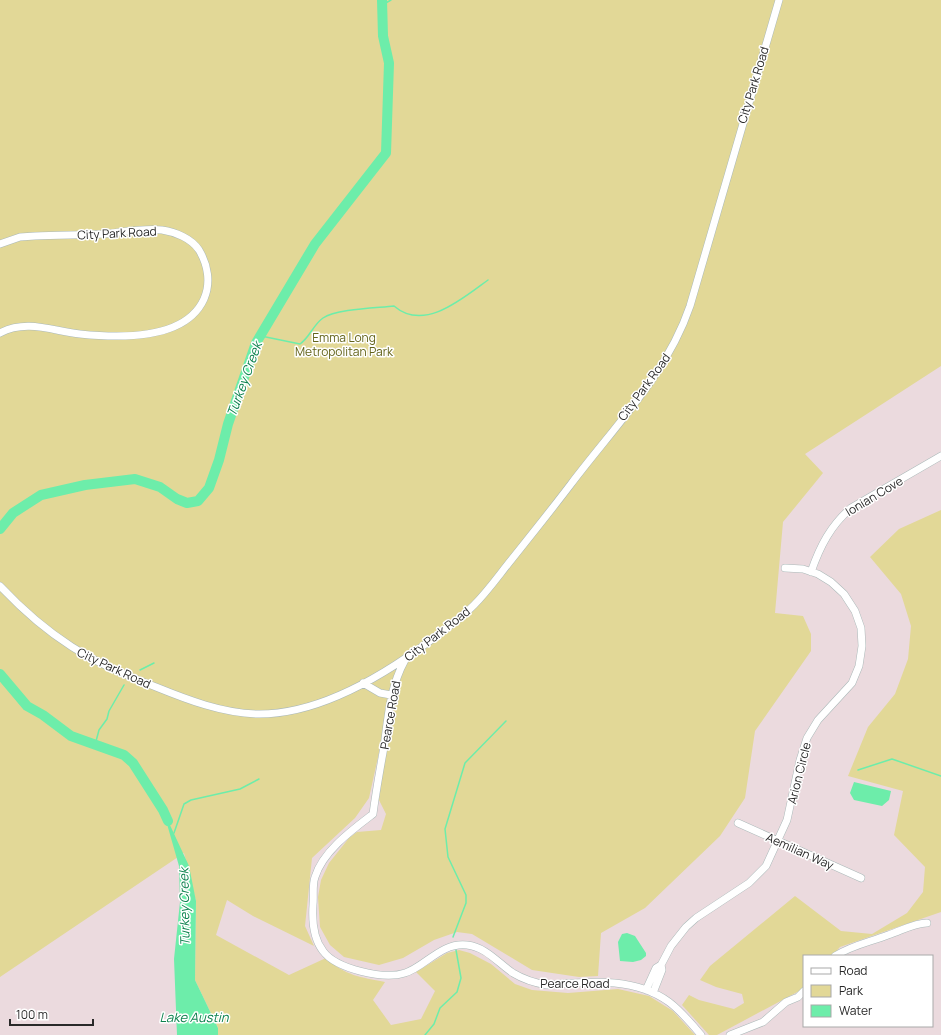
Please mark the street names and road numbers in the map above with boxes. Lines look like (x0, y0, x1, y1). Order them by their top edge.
street label: City Park Road (733, 45, 773, 125)
street label: City Park Road (77, 222, 157, 244)
street label: City Park Road (614, 350, 674, 424)
street label: Ionian Cove (842, 472, 906, 520)
street label: City Park Road (400, 603, 474, 665)
street label: City Park Road (74, 643, 154, 693)
street label: Pearce Road (376, 679, 404, 751)
street label: Arion Circle (783, 740, 815, 806)
street label: Aemilian Way (763, 828, 837, 874)
street label: Pearce Road (540, 975, 610, 992)

